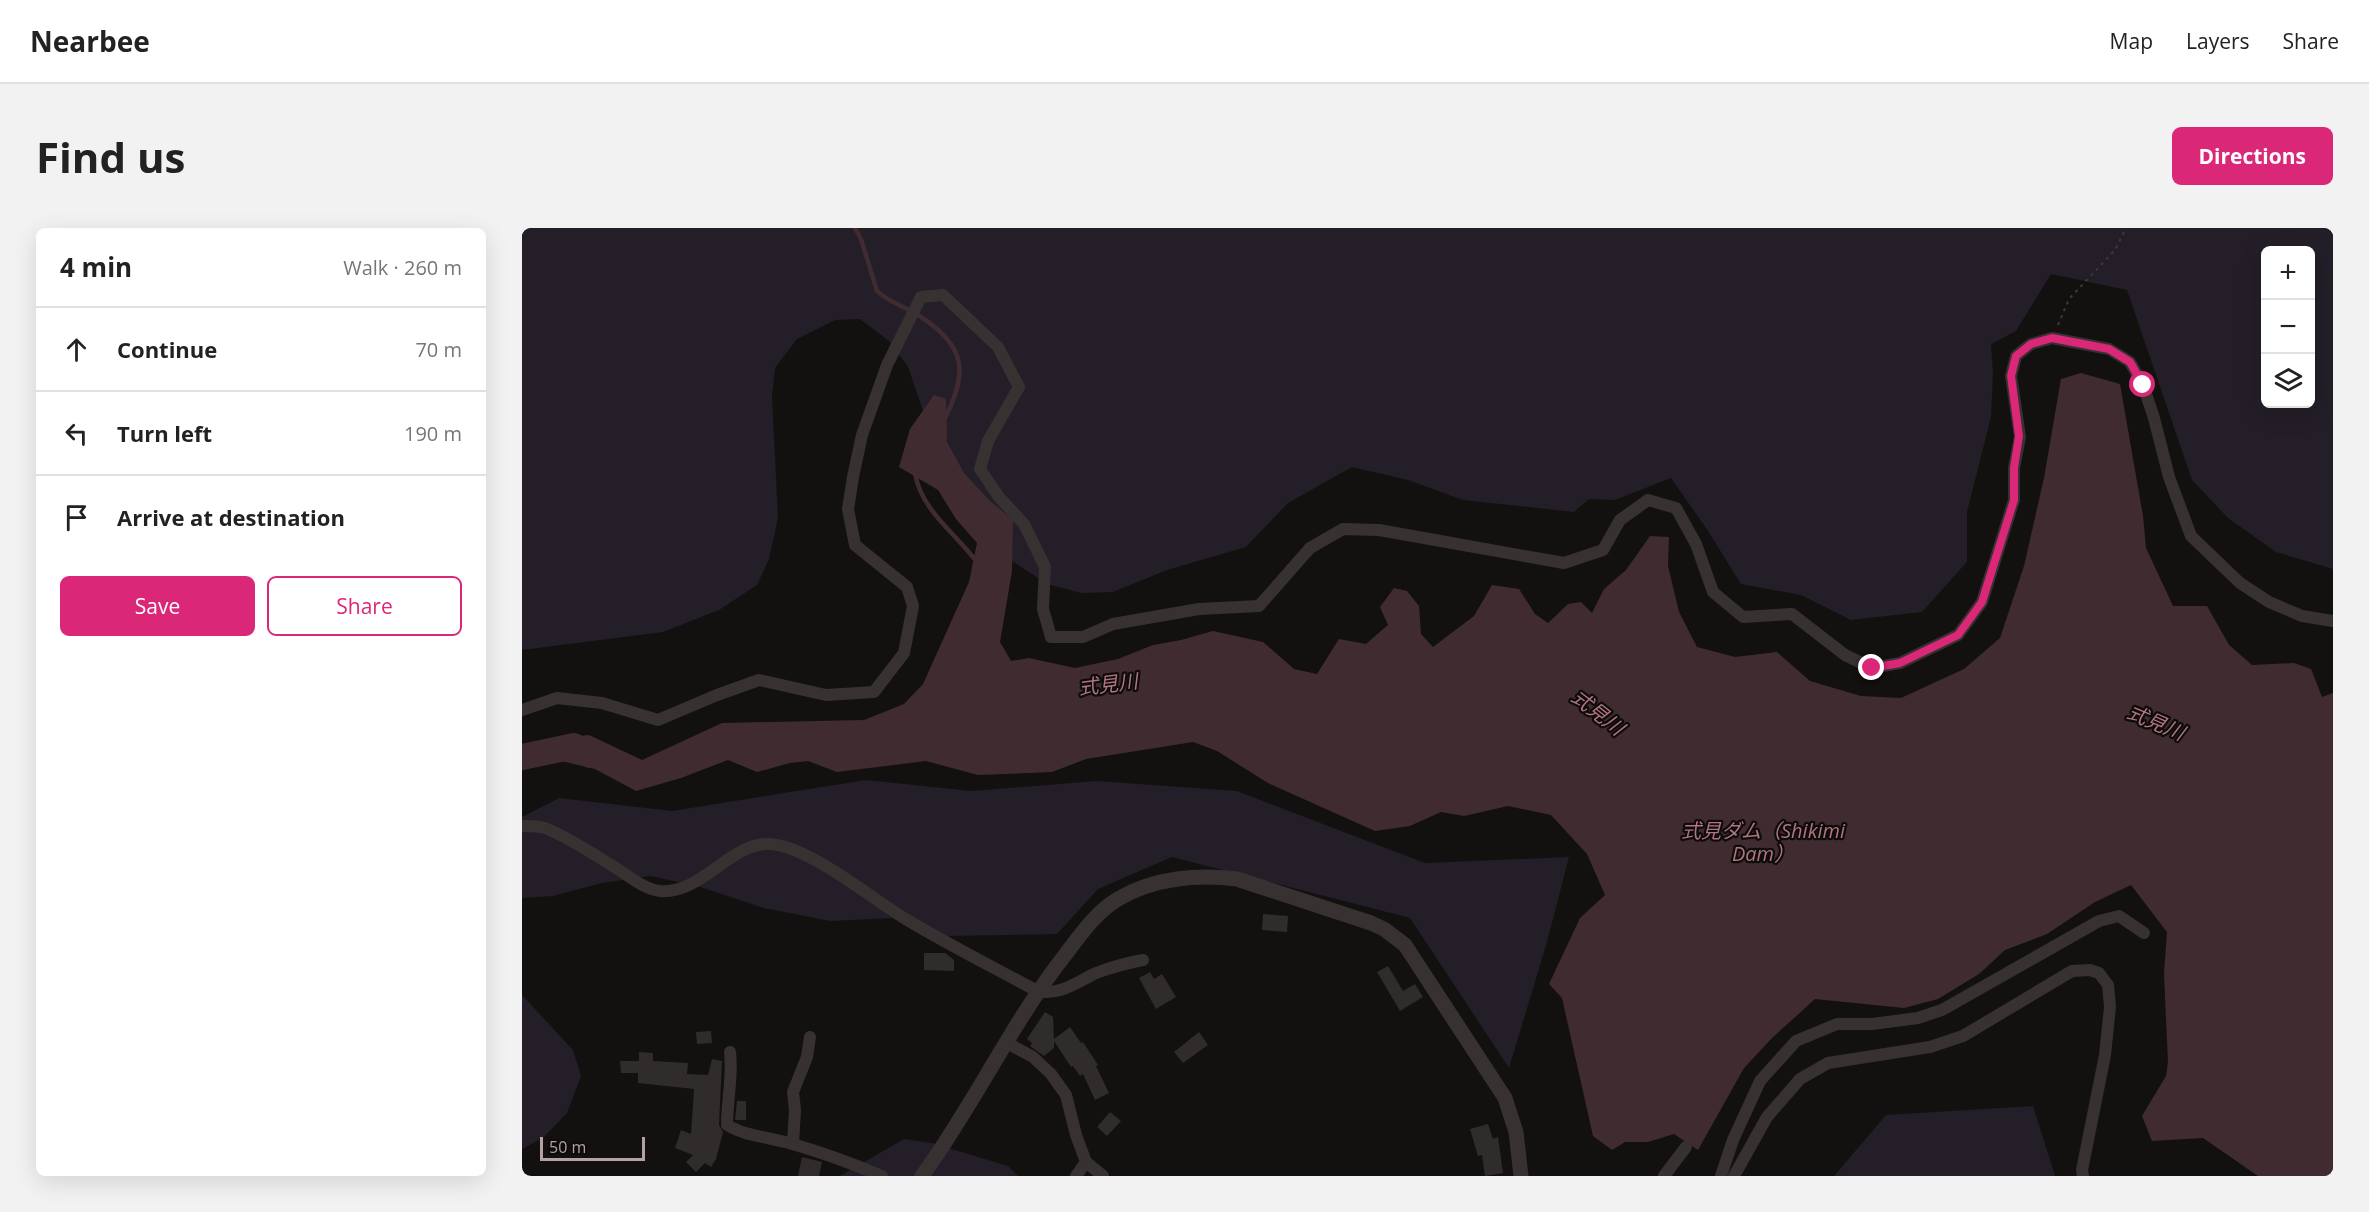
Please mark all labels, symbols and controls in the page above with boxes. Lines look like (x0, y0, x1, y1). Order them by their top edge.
text: Nearbee (30, 22, 150, 60)
text: Map (2110, 27, 2153, 55)
text: Layers (2186, 27, 2250, 55)
text: Share (2283, 27, 2339, 55)
button: Directions (2172, 127, 2333, 185)
text: Find us (36, 128, 185, 185)
map controls (2261, 246, 2315, 408)
button: + (2261, 246, 2315, 300)
text: 4 min (60, 249, 132, 285)
text: Walk · 260 m (343, 254, 462, 281)
button: − (2261, 300, 2315, 354)
icon: ahead (60, 333, 93, 366)
text: Continue (117, 334, 217, 364)
text: 70 m (415, 336, 462, 363)
button: layers (2261, 354, 2315, 408)
route start (2129, 371, 2155, 397)
icon: left (60, 417, 93, 450)
text: Turn left (117, 418, 212, 448)
text: 190 m (404, 420, 462, 447)
icon: arrive (60, 501, 93, 534)
text: Arrive at destination (117, 502, 345, 532)
button: Save (60, 576, 255, 636)
button: Share (267, 576, 462, 636)
route end (1858, 654, 1884, 680)
water label: 式見川 (1077, 667, 1141, 701)
water label: 式見川 (1566, 683, 1632, 742)
water label: 式見川 (2123, 698, 2191, 747)
water label: 式見ダム（Shikimi Dam） (1681, 817, 1846, 867)
scale bar (540, 1134, 645, 1162)
text: 50 m (549, 1136, 586, 1158)

